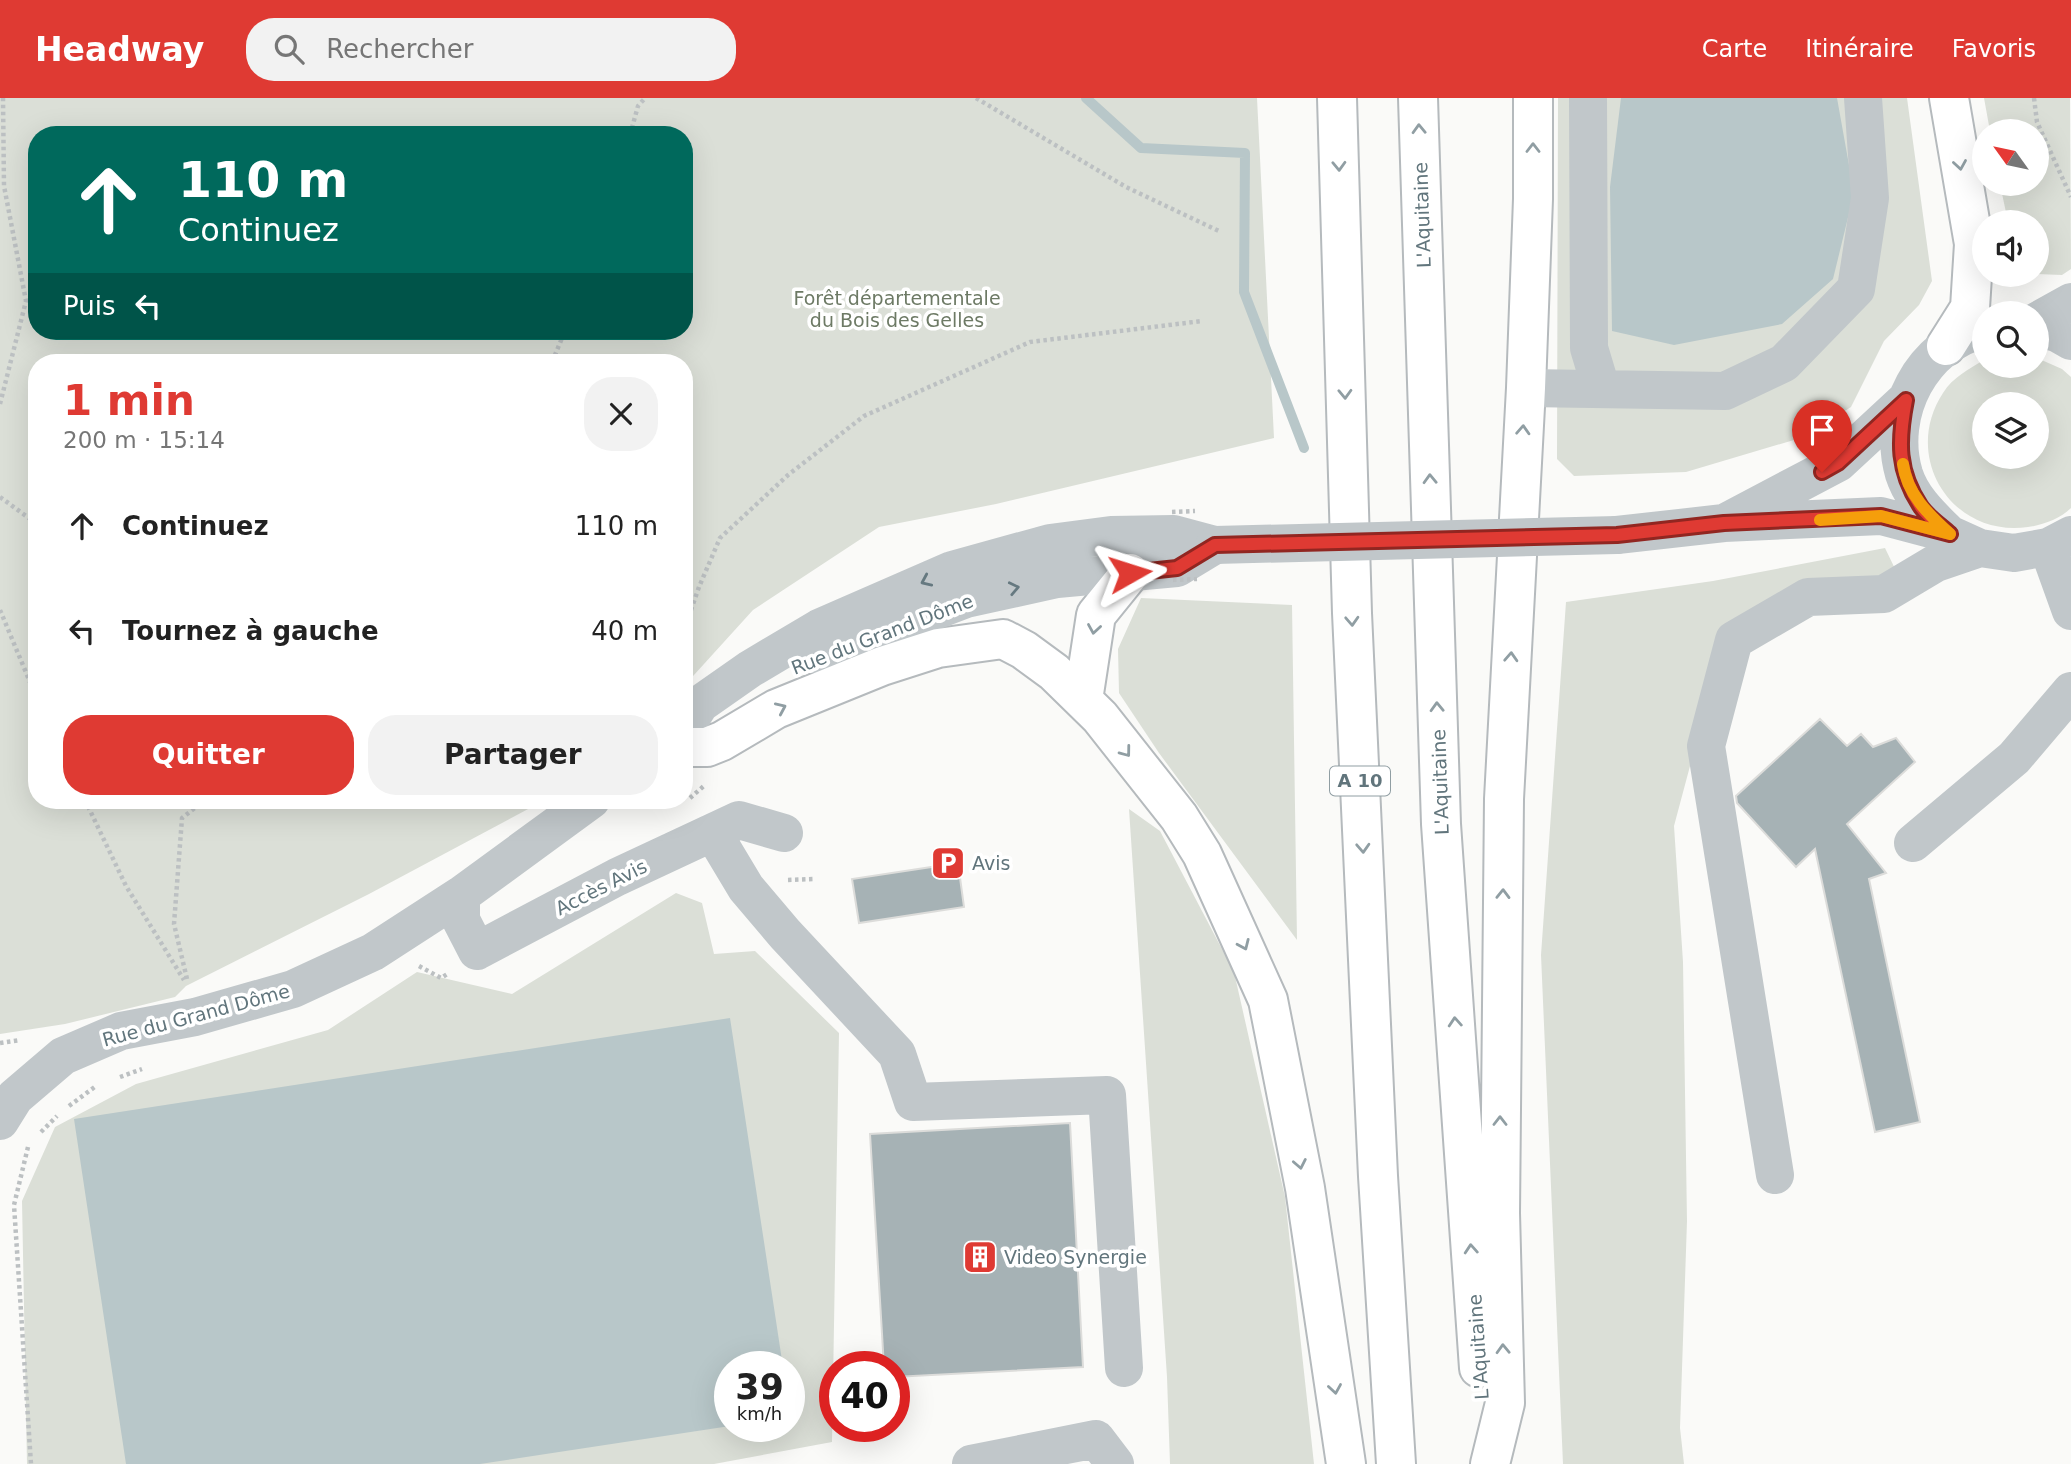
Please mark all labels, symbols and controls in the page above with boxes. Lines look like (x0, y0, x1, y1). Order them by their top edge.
search box (246, 18, 736, 81)
text: Headway (35, 30, 204, 69)
icon: search (270, 30, 308, 68)
text: Rechercher (326, 34, 473, 64)
text: Carte (1702, 35, 1767, 63)
text: Itinéraire (1805, 35, 1914, 63)
text: Favoris (1952, 35, 2036, 63)
north arrow (1972, 119, 2049, 196)
map controls (1972, 119, 2049, 469)
one-way arrow (1411, 124, 1427, 134)
one-way arrow (1525, 143, 1541, 153)
text: 110 m (178, 152, 348, 209)
icon: ahead (63, 154, 154, 245)
one-way arrow (1952, 159, 1967, 171)
one-way arrow (1331, 161, 1346, 172)
street label: L'Aquitaine (1409, 162, 1435, 268)
button: sound (1972, 210, 2049, 287)
text: Continuez (178, 211, 339, 249)
icon: left (129, 287, 167, 325)
park label: Forêt départementale du Bois des Gelles (793, 287, 1001, 331)
text: Puis (63, 291, 115, 321)
button: search (1972, 301, 2049, 378)
text: 1 min (63, 376, 195, 425)
button: close (584, 377, 658, 451)
one-way arrow (1338, 388, 1353, 399)
button: layers (1972, 392, 2049, 469)
pin (1792, 400, 1852, 472)
icon: arrive (1803, 411, 1841, 449)
one-way arrow (1516, 424, 1531, 435)
text: 200 m · 15:14 (63, 427, 225, 453)
one-way arrow (1422, 473, 1438, 484)
icon: ahead (63, 507, 101, 545)
text: Continuez (122, 511, 269, 541)
text: 110 m (575, 511, 658, 541)
position arrow (1093, 536, 1167, 610)
one-way arrow (921, 573, 934, 587)
one-way arrow (1008, 582, 1020, 597)
street label: Rue du Grand Dôme (788, 589, 976, 679)
icon: left (63, 612, 101, 650)
text: Tournez à gauche (122, 616, 379, 646)
text: 40 m (591, 616, 658, 646)
one-way arrow (1345, 616, 1360, 627)
one-way arrow (1087, 623, 1102, 635)
one-way arrow (1504, 652, 1519, 663)
one-way arrow (1429, 701, 1445, 711)
one-way arrow (774, 702, 786, 716)
button: Quitter (63, 715, 354, 795)
button: Partager (368, 715, 658, 795)
street label: L'Aquitaine (1427, 729, 1453, 835)
one-way arrow (1118, 744, 1131, 757)
road number: A 10 (1330, 766, 1390, 796)
one-way arrow (1355, 843, 1370, 854)
parking icon: Avis (929, 844, 967, 882)
place label: Avis (972, 852, 1010, 874)
street label: Accès Avis (552, 855, 650, 919)
one-way arrow (1495, 888, 1510, 899)
one-way arrow (1236, 938, 1250, 950)
street label: Rue du Grand Dôme (100, 979, 292, 1051)
one-way arrow (1448, 1017, 1463, 1028)
one-way arrow (1492, 1115, 1508, 1126)
one-way arrow (1292, 1158, 1307, 1170)
building icon: Video Synergie (961, 1238, 999, 1276)
one-way arrow (1464, 1244, 1479, 1255)
place label: Video Synergie (1004, 1246, 1147, 1268)
street label: L'Aquitaine (1463, 1293, 1493, 1401)
one-way arrow (1496, 1343, 1511, 1354)
speed limit sign: 40 (819, 1351, 910, 1442)
text: 39 (735, 1367, 784, 1407)
one-way arrow (1327, 1383, 1342, 1395)
text: km/h (737, 1403, 782, 1424)

